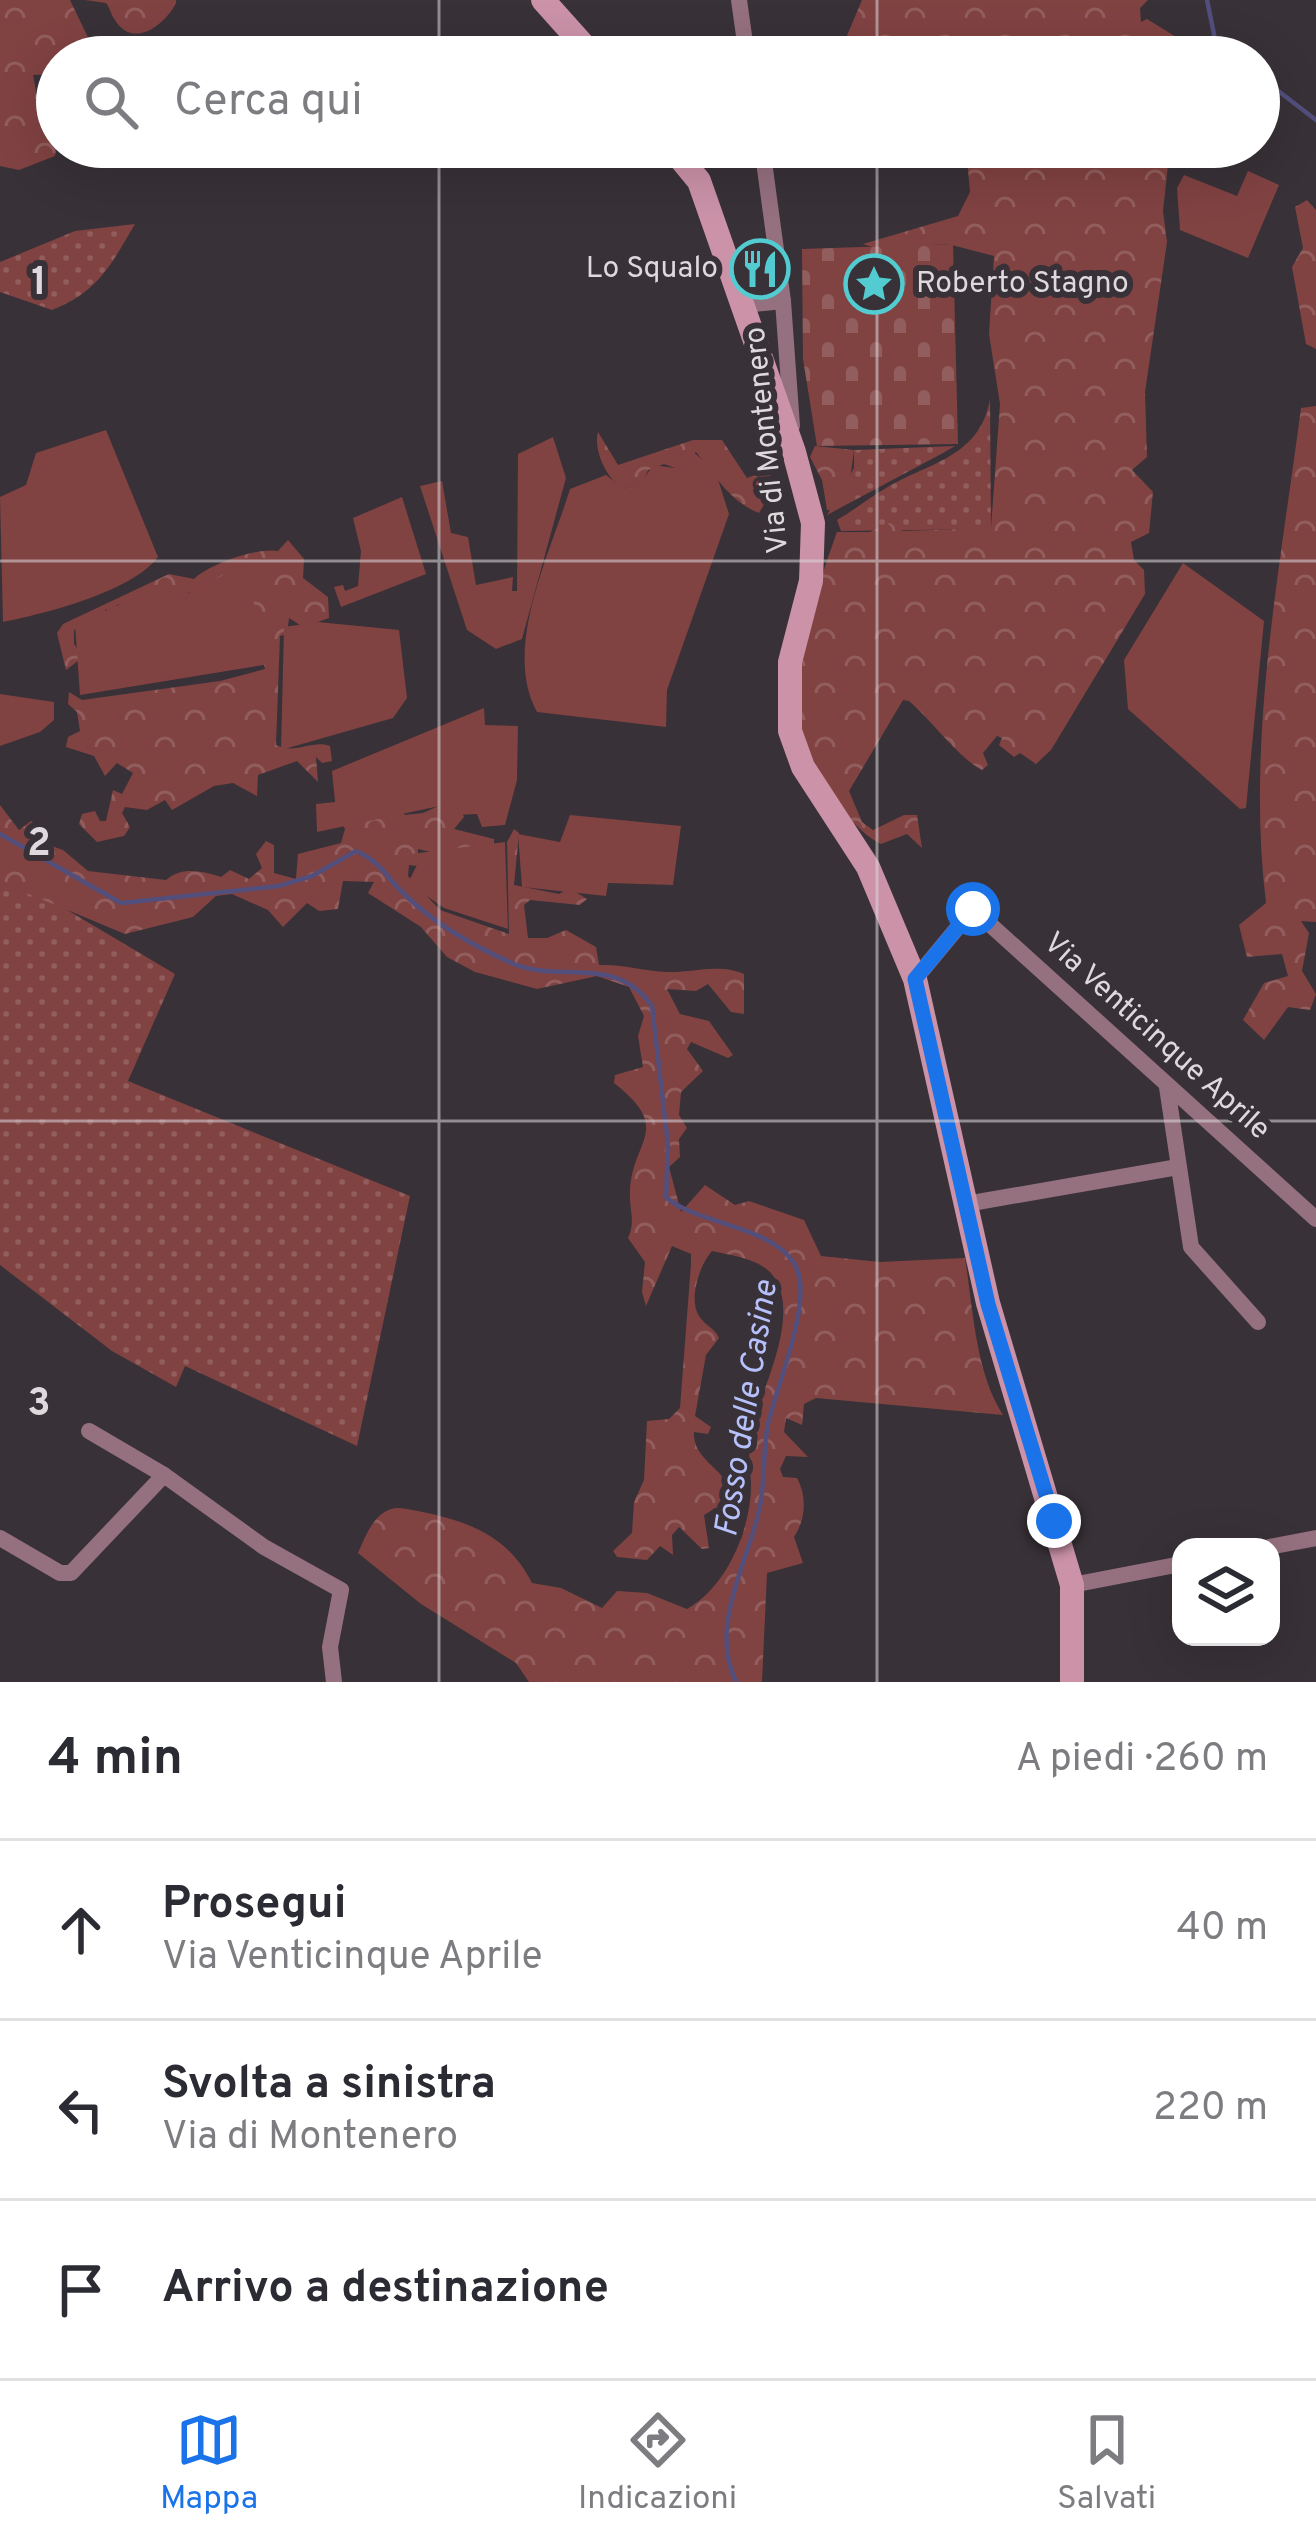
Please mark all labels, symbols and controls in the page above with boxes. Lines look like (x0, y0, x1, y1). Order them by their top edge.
search box (36, 36, 1280, 168)
icon: search (78, 69, 144, 135)
text: Cerca qui (174, 74, 363, 131)
restaurant icon: Lo Squalo (729, 238, 791, 300)
place label: Lo Squalo (586, 251, 718, 288)
place icon: Roberto Stagno (843, 253, 905, 315)
text: 1 (31, 260, 47, 309)
place label: Roberto Stagno (916, 266, 1129, 303)
street label: Via di Montenero (738, 325, 798, 555)
text: 2 (27, 821, 51, 870)
route start (946, 882, 1000, 936)
street label: Via Venticinque Aprile (1035, 925, 1277, 1149)
water label: Fosso delle Casine (707, 1277, 789, 1540)
text: 3 (27, 1381, 51, 1430)
route end (1027, 1494, 1081, 1548)
map controls (1172, 1538, 1280, 1646)
button: layers (1172, 1538, 1280, 1646)
text: 4 min (48, 1728, 183, 1793)
text: A piedi · 260 m (1016, 1736, 1268, 1785)
text: Prosegui (162, 1877, 346, 1934)
icon: ahead (48, 1897, 114, 1963)
text: 40 m (1177, 1905, 1268, 1954)
text: Via Venticinque Aprile (162, 1934, 542, 1983)
text: Svolta a sinistra (162, 2057, 496, 2114)
icon: left (48, 2077, 114, 2143)
text: 220 m (1153, 2085, 1268, 2134)
text: Via di Montenero (162, 2114, 458, 2163)
icon: arrive (48, 2257, 114, 2323)
text: Arrivo a destinazione (162, 2261, 609, 2318)
tab: Mappa (160, 2407, 258, 2521)
tab: Indicazioni (578, 2407, 737, 2521)
tab: Salvati (1057, 2407, 1156, 2521)

